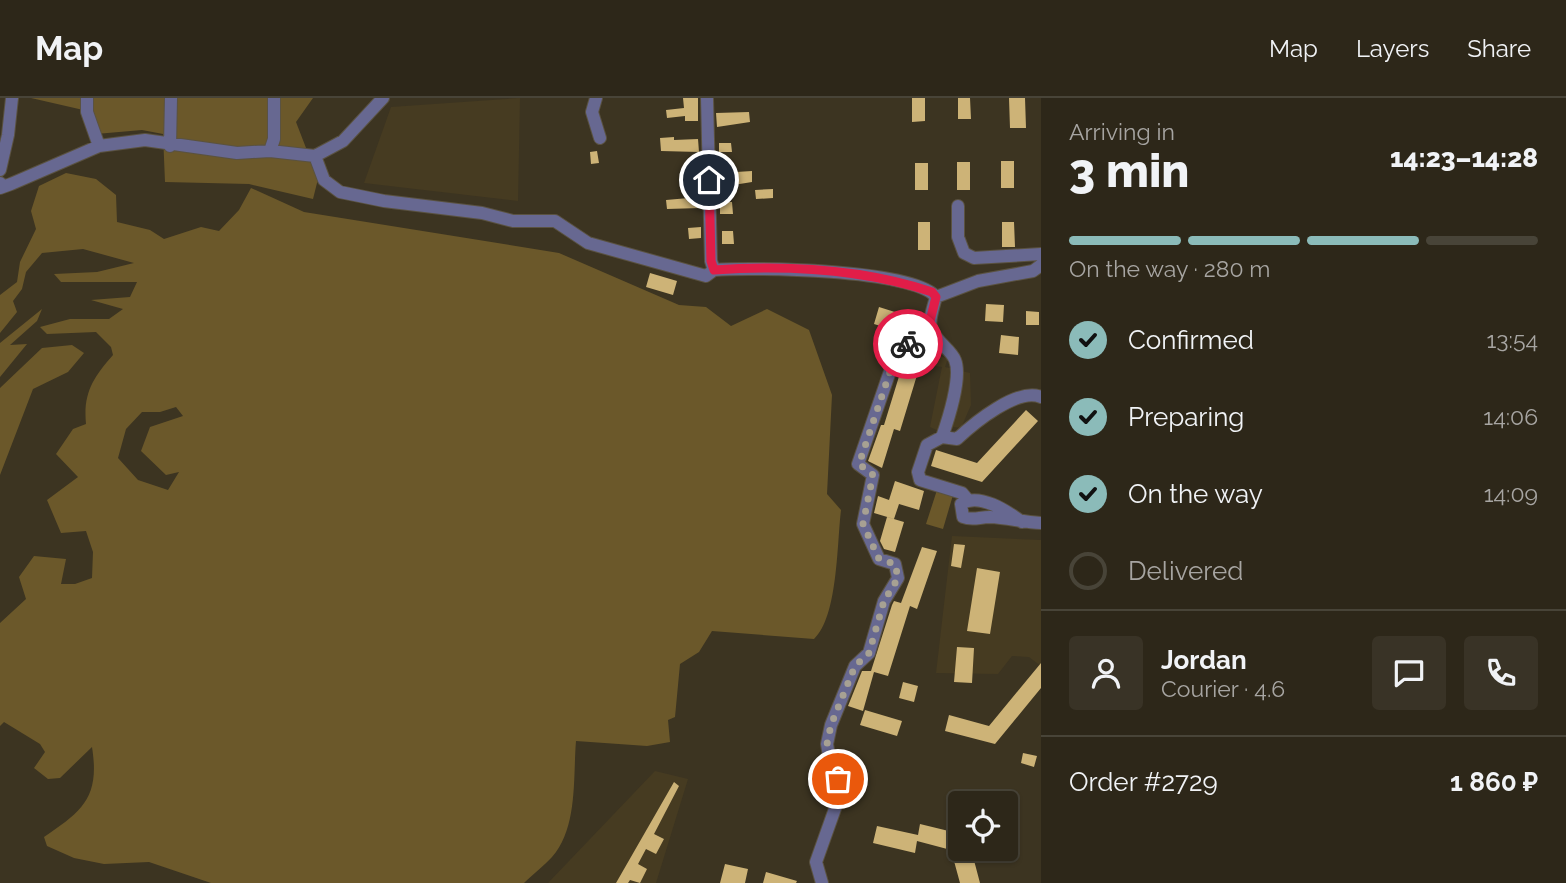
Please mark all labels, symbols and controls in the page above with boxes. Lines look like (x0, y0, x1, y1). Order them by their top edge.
text: Map (35, 29, 103, 68)
text: Map (1269, 34, 1318, 63)
text: Layers (1356, 34, 1429, 63)
text: Share (1467, 34, 1531, 63)
text: Arriving in (1069, 118, 1175, 145)
text: 14:23–14:28 (1390, 143, 1538, 173)
text: 3 min (1069, 144, 1189, 198)
pin (679, 150, 739, 210)
icon: home (690, 161, 728, 199)
text: On the way · 280 m (1069, 255, 1271, 282)
courier (873, 309, 943, 379)
icon: check (1069, 321, 1107, 359)
icon: bike (889, 325, 927, 363)
text: Confirmed (1128, 325, 1254, 355)
text: 13:54 (1486, 326, 1538, 353)
icon: check (1069, 398, 1107, 436)
text: Preparing (1128, 402, 1244, 432)
text: 14:06 (1483, 403, 1538, 430)
icon: check (1069, 475, 1107, 513)
text: On the way (1128, 479, 1263, 509)
text: 14:09 (1484, 480, 1538, 507)
text: Delivered (1128, 556, 1243, 586)
button: person (1069, 636, 1143, 710)
button: chat (1372, 636, 1446, 710)
button: phone (1464, 636, 1538, 710)
text: Jordan (1161, 645, 1247, 675)
text: Courier · 4.6 (1161, 675, 1285, 702)
pin (808, 749, 868, 809)
icon: bag (819, 760, 857, 798)
text: Order #2729 (1069, 767, 1218, 797)
text: 1 860 ₽ (1450, 767, 1538, 797)
map controls (948, 791, 1018, 861)
button: locate (948, 791, 1018, 861)

